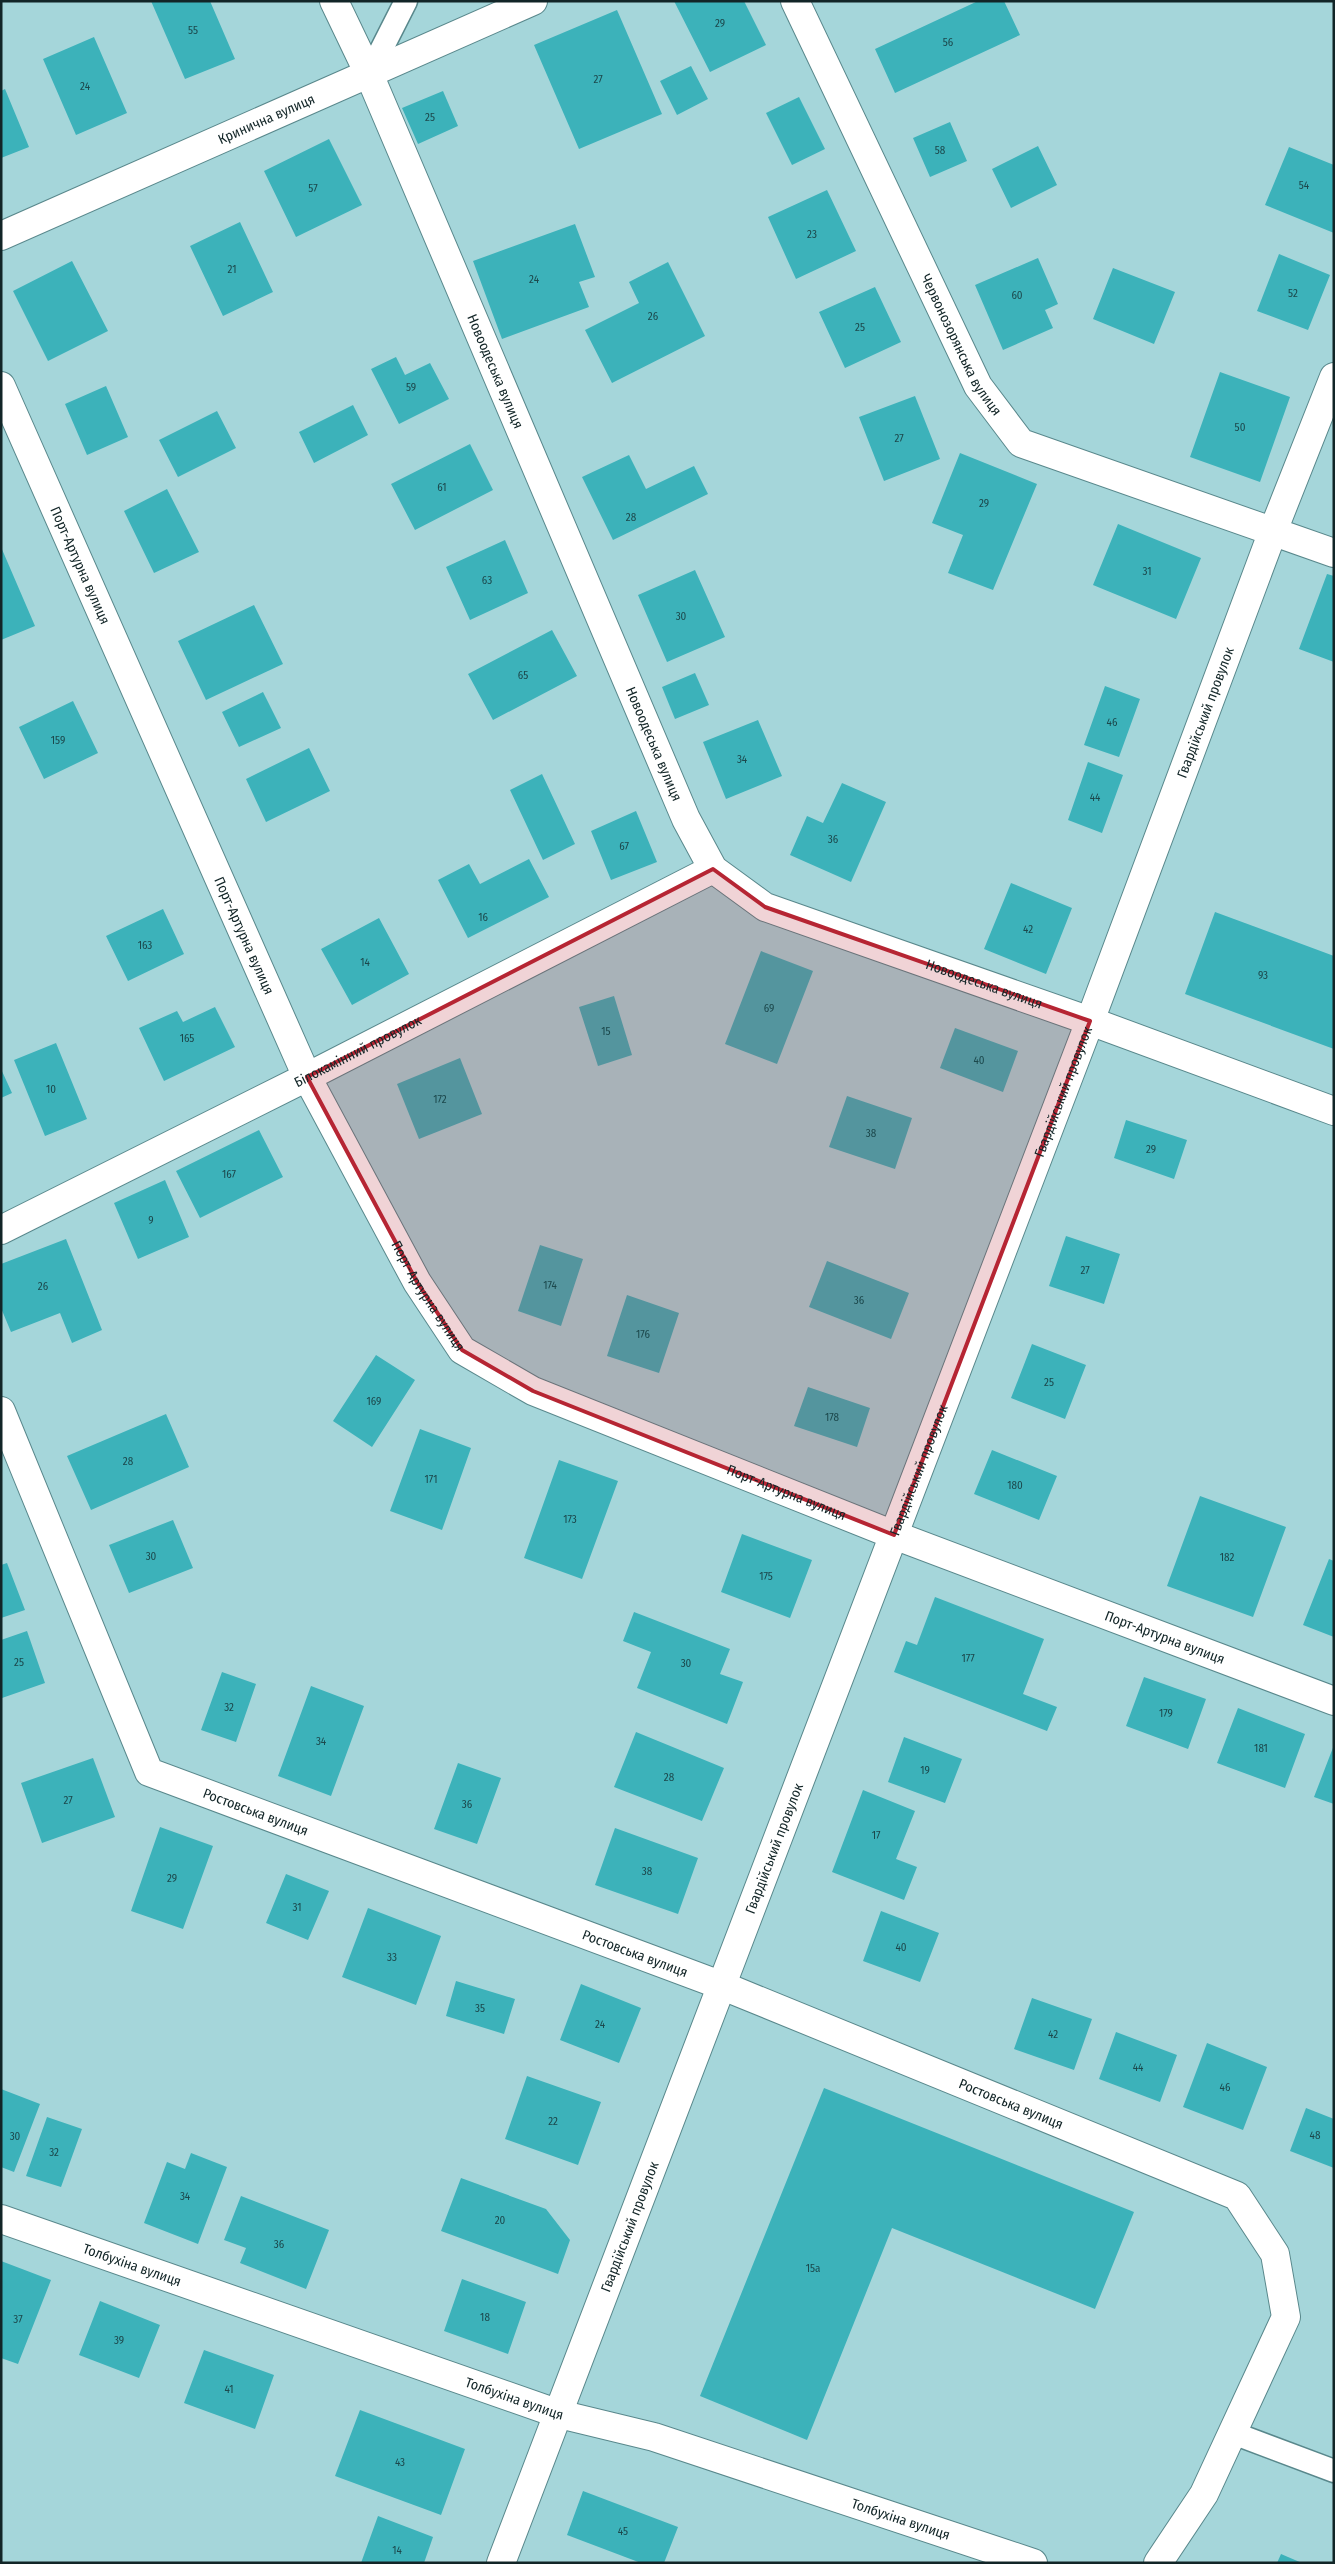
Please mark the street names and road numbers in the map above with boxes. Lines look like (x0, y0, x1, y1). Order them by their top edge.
street label: Кринична вулиця (215, 90, 318, 148)
street label: Червонозорянська вулиця (917, 272, 1005, 419)
street label: Новоодеська вулиця (463, 312, 527, 431)
street label: Порт-Артурна вулиця (46, 504, 113, 627)
street label: Гвардійський провулок (1174, 644, 1238, 780)
street label: Новоодеська вулиця (622, 684, 685, 804)
street label: Порт-Артурна вулиця (210, 874, 277, 997)
street label: Новоодеська вулиця (923, 956, 1045, 1013)
street label: Білокамінний провулок (292, 1012, 425, 1091)
street label: Гвардійський провулок (1031, 1024, 1096, 1160)
street label: Порт-Артурна вулиця (387, 1238, 468, 1355)
street label: Гвардійський провулок (886, 1402, 952, 1538)
street label: Порт-Артурна вулиця (724, 1461, 849, 1524)
street label: Порт-Артурна вулиця (1102, 1607, 1227, 1668)
street label: Гвардійський провулок (742, 1780, 807, 1916)
street label: Ростовська вулиця (200, 1785, 310, 1840)
street label: Ростовська вулиця (580, 1926, 690, 1981)
street label: Ростовська вулиця (956, 2075, 1066, 2133)
street label: Гвардійський провулок (597, 2159, 663, 2295)
street label: Толбухіна вулиця (81, 2240, 183, 2290)
street label: Толбухіна вулиця (463, 2374, 565, 2424)
street label: Толбухіна вулиця (849, 2495, 952, 2544)

